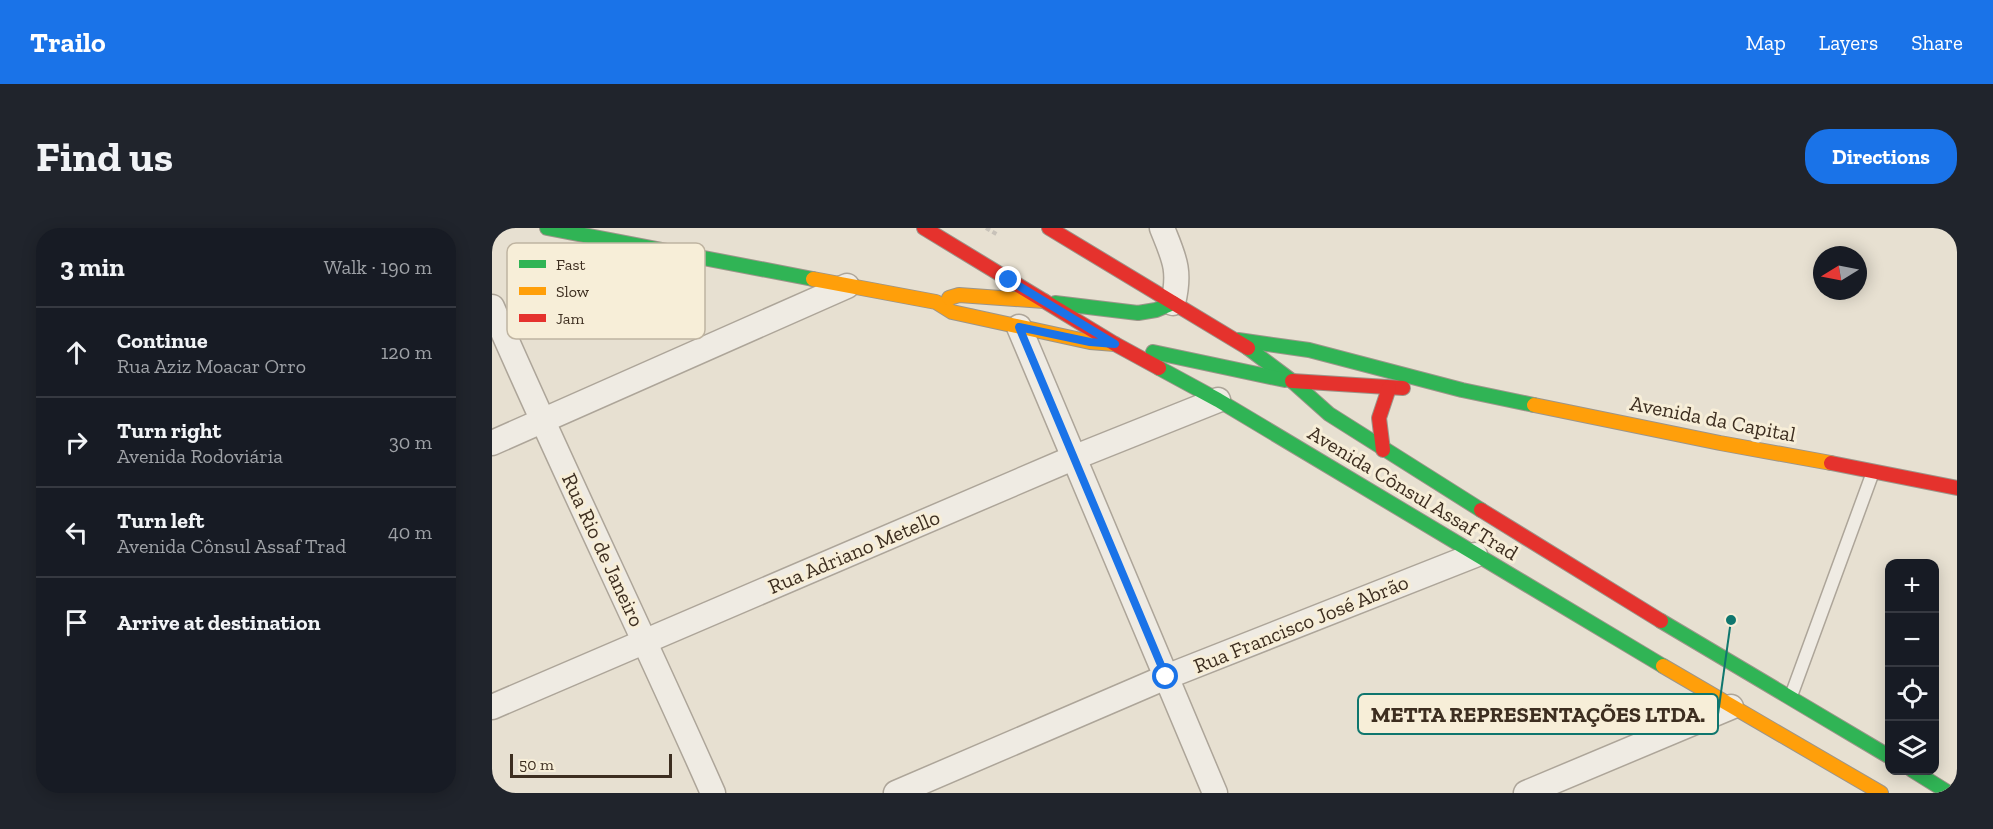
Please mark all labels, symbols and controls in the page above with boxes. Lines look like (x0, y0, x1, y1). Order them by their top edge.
text: Trailo (30, 26, 106, 59)
text: Map (1746, 30, 1786, 55)
text: Layers (1819, 30, 1878, 55)
text: Share (1911, 30, 1963, 55)
button: Directions (1805, 129, 1957, 184)
text: Find us (36, 131, 173, 182)
legend (507, 243, 705, 339)
north arrow (1813, 246, 1867, 300)
text: 3 min (60, 251, 125, 283)
text: Walk · 190 m (324, 255, 432, 279)
text: Fast (556, 255, 585, 274)
route end (995, 266, 1021, 292)
text: Slow (556, 282, 590, 301)
text: Jam (556, 309, 585, 328)
text: Continue (117, 327, 208, 354)
icon: ahead (60, 336, 93, 369)
text: 120 m (381, 340, 432, 364)
text: Rua Aziz Moacar Orro (117, 354, 306, 378)
street label: Avenida da Capital (1628, 390, 1798, 447)
text: Turn right (117, 417, 221, 444)
street label: Avenida Cônsul Assaf Trad (1304, 420, 1523, 566)
icon: right (60, 426, 93, 459)
text: 30 m (389, 430, 432, 454)
text: Avenida Rodoviária (117, 444, 283, 468)
street label: Rua Rio de Janeiro (557, 469, 650, 630)
street label: Rua Adriano Metello (764, 504, 943, 599)
text: Turn left (117, 507, 204, 534)
icon: left (60, 516, 93, 549)
text: 40 m (388, 520, 432, 544)
text: Avenida Cônsul Assaf Trad (117, 534, 346, 558)
map controls (1885, 559, 1939, 775)
button: + (1885, 559, 1939, 613)
street label: Rua Francisco José Abrão (1190, 569, 1412, 678)
icon: arrive (60, 606, 93, 639)
text: Arrive at destination (117, 609, 320, 636)
button: − (1885, 613, 1939, 667)
route start (1152, 663, 1178, 689)
button: locate (1885, 667, 1939, 721)
callout: METTA REPRESENTAÇÕES LTDA. (1358, 694, 1718, 734)
text: METTA REPRESENTAÇÕES LTDA. (1371, 701, 1705, 728)
button: layers (1885, 721, 1939, 775)
scale bar (510, 751, 672, 778)
text: 50 m (519, 755, 554, 774)

